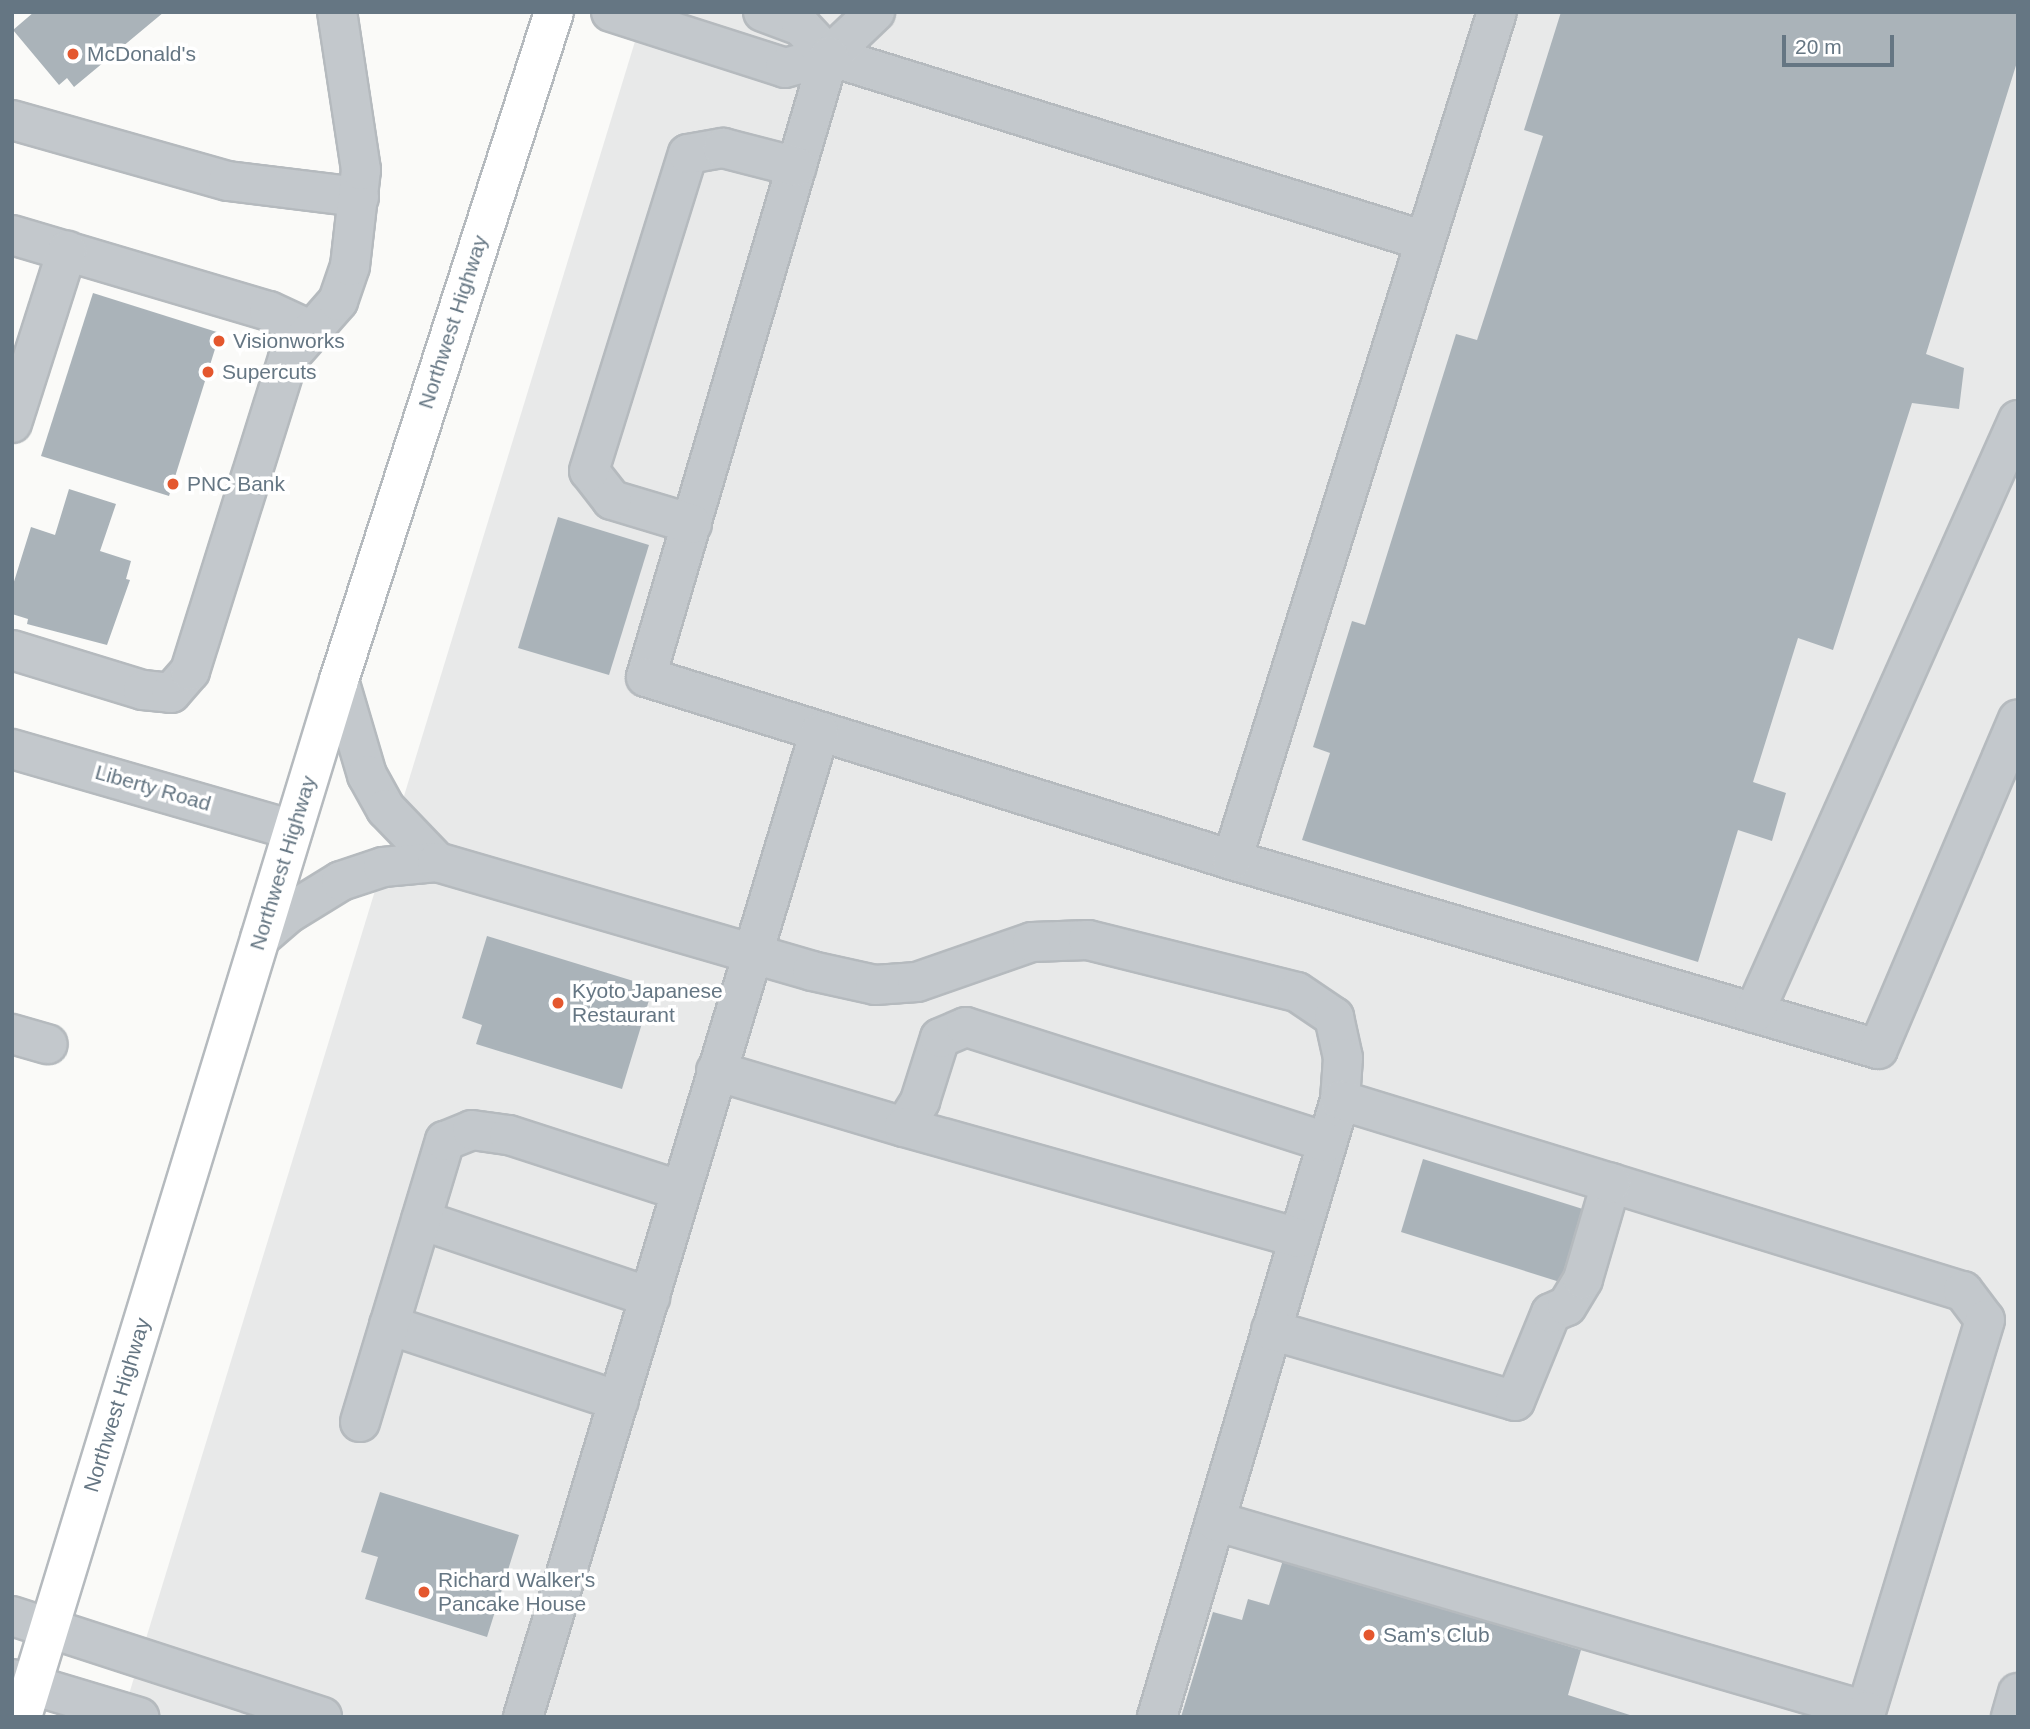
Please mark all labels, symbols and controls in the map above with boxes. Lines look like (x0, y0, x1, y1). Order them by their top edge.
scale bar (1785, 21, 1897, 65)
text: 20 m (1795, 35, 1842, 58)
place label: McDonald's (87, 41, 196, 67)
marker: McDonald's (65, 46, 81, 62)
street label: Northwest Highway (413, 232, 493, 412)
place label: Visionworks (233, 328, 345, 354)
marker: Visionworks (211, 333, 227, 349)
place label: Supercuts (222, 359, 317, 385)
marker: Supercuts (200, 364, 216, 380)
place label: PNC Bank (187, 471, 285, 497)
marker: PNC Bank (165, 476, 181, 492)
street label: Liberty Road (92, 759, 214, 817)
street label: Northwest Highway (245, 773, 321, 953)
place label: Kyoto Japanese Restaurant (572, 978, 723, 1028)
marker: Kyoto Japanese Restaurant (550, 995, 566, 1011)
street label: Northwest Highway (79, 1315, 155, 1495)
place label: Richard Walker's Pancake House (438, 1567, 595, 1617)
marker: Richard Walker's Pancake House (416, 1584, 432, 1600)
place label: Sam's Club (1383, 1622, 1490, 1648)
marker: Sam's Club (1361, 1627, 1377, 1643)

